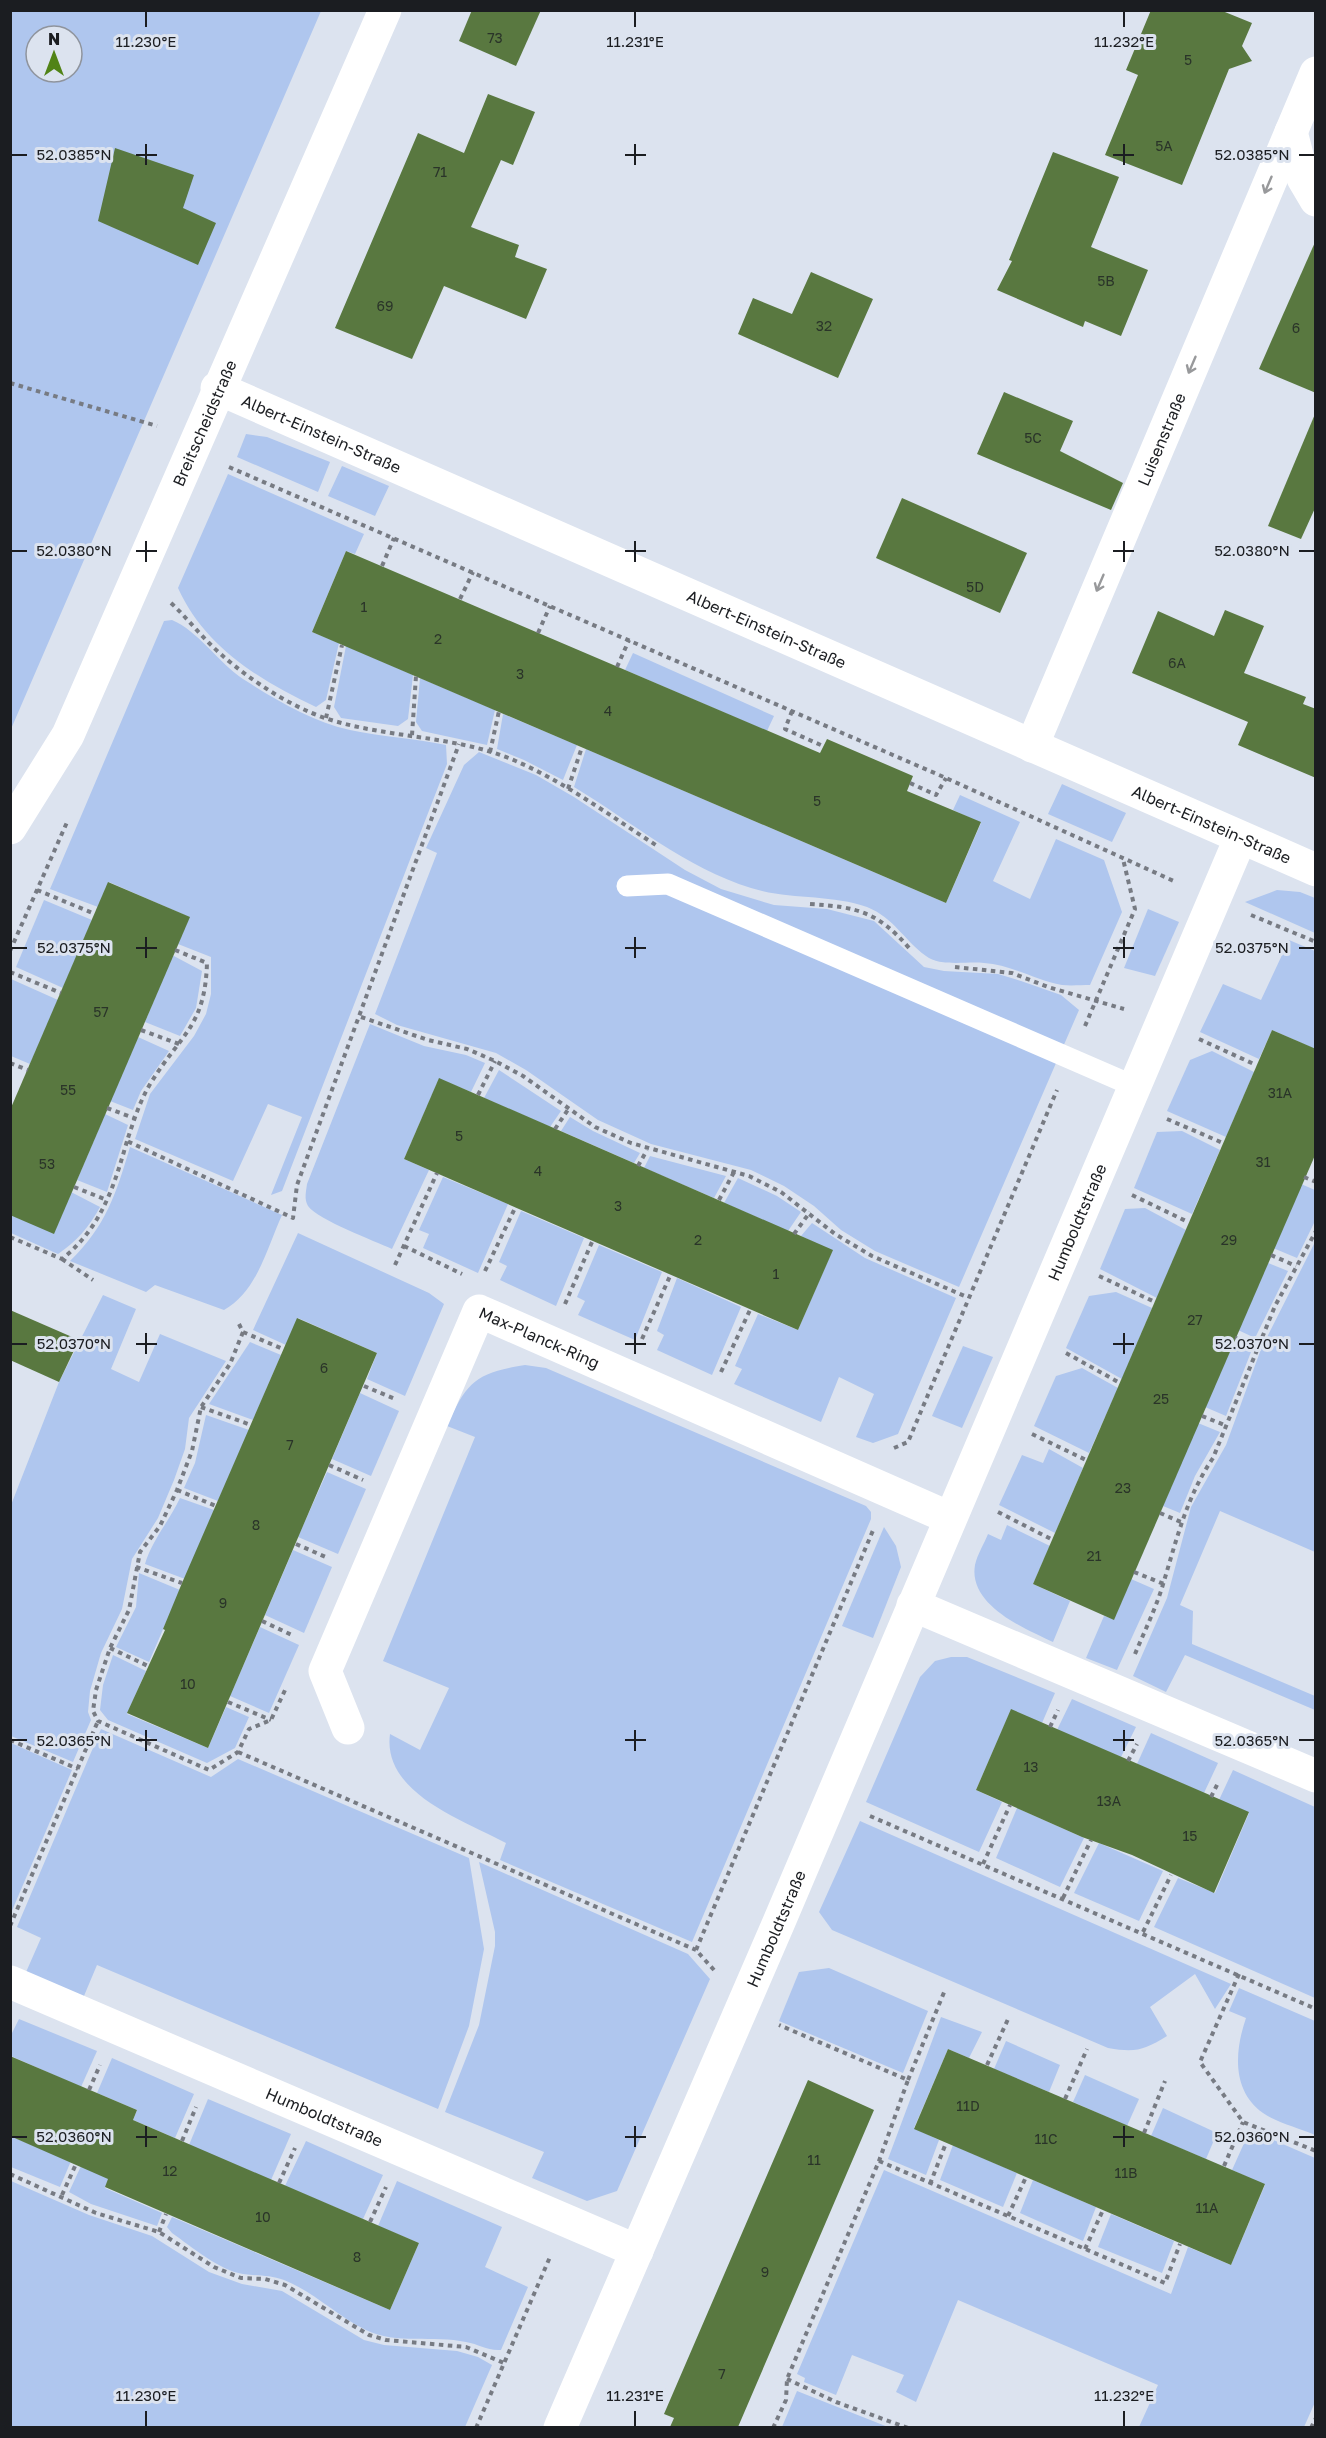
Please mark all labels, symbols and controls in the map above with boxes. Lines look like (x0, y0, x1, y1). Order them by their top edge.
north arrow (24, 24, 84, 84)
text: N (48, 29, 60, 49)
house number: 73 (487, 29, 503, 46)
text: 11.230°E (116, 32, 176, 50)
text: 11.231°E (606, 32, 664, 50)
text: 11.232°E (1094, 32, 1154, 50)
house number: 5 (1184, 51, 1192, 68)
house number: 5A (1155, 137, 1173, 154)
text: 52.0385°N (36, 145, 112, 163)
text: 52.0385°N (1214, 145, 1290, 163)
house number: 71 (433, 163, 447, 180)
one-way arrow (1262, 176, 1273, 194)
house number: 5B (1097, 272, 1115, 289)
house number: 69 (377, 297, 393, 314)
house number: 32 (816, 317, 832, 334)
house number: 6 (1292, 319, 1300, 336)
one-way arrow (1186, 355, 1197, 374)
street label: Breitscheidstraße (168, 357, 241, 489)
street label: Albert-Einstein-Straße (239, 390, 404, 477)
street label: Luisenstraße (1133, 390, 1190, 489)
house number: 5C (1024, 429, 1042, 446)
text: 52.0380°N (36, 541, 112, 559)
text: 52.0380°N (1214, 541, 1290, 559)
one-way arrow (1094, 574, 1105, 592)
house number: 5D (966, 578, 984, 595)
street label: Albert-Einstein-Straße (684, 585, 849, 673)
house number: 1 (361, 598, 368, 615)
house number: 2 (434, 630, 442, 647)
house number: 6A (1168, 654, 1187, 671)
house number: 3 (516, 665, 524, 682)
house number: 4 (604, 702, 612, 719)
street label: Albert-Einstein-Straße (1129, 781, 1294, 868)
house number: 5 (813, 792, 821, 809)
text: 52.0375°N (37, 938, 111, 956)
text: 52.0375°N (1215, 938, 1289, 956)
house number: 57 (93, 1003, 109, 1020)
house number: 55 (60, 1081, 76, 1098)
house number: 31A (1268, 1084, 1293, 1101)
house number: 5 (455, 1127, 463, 1144)
house number: 31 (1256, 1153, 1271, 1170)
house number: 53 (39, 1155, 55, 1172)
street label: Humboldtstraße (1043, 1161, 1111, 1284)
house number: 4 (534, 1162, 542, 1179)
house number: 3 (614, 1197, 622, 1214)
house number: 2 (694, 1231, 702, 1248)
house number: 29 (1221, 1231, 1237, 1248)
house number: 1 (773, 1265, 780, 1282)
street label: Max-Planck-Ring (476, 1302, 603, 1373)
house number: 27 (1187, 1311, 1203, 1328)
text: 52.0370°N (37, 1334, 111, 1352)
text: 52.0370°N (1215, 1334, 1289, 1352)
house number: 6 (320, 1359, 328, 1376)
house number: 25 (1153, 1390, 1169, 1407)
house number: 7 (286, 1436, 294, 1453)
house number: 23 (1115, 1479, 1131, 1496)
house number: 8 (252, 1516, 260, 1533)
house number: 21 (1087, 1547, 1102, 1564)
house number: 9 (219, 1594, 227, 1611)
house number: 10 (180, 1675, 196, 1692)
text: 52.0365°N (36, 1731, 112, 1749)
text: 52.0365°N (1214, 1731, 1290, 1749)
house number: 13 (1024, 1758, 1038, 1775)
house number: 13A (1097, 1792, 1122, 1809)
house number: 15 (1183, 1827, 1197, 1844)
street label: Humboldtstraße (742, 1867, 810, 1990)
street label: Humboldtstraße (263, 2083, 386, 2151)
house number: 11D (956, 2097, 980, 2114)
text: 52.0360°N (36, 2127, 112, 2145)
text: 52.0360°N (1214, 2127, 1290, 2145)
house number: 11C (1034, 2130, 1058, 2147)
house number: 11 (807, 2151, 821, 2168)
house number: 12 (163, 2162, 177, 2179)
house number: 11B (1115, 2164, 1137, 2181)
house number: 11A (1196, 2199, 1219, 2216)
house number: 10 (255, 2208, 271, 2225)
house number: 8 (353, 2248, 361, 2265)
house number: 9 (761, 2263, 769, 2280)
house number: 7 (718, 2365, 726, 2382)
text: 11.230°E (116, 2386, 176, 2404)
text: 11.231°E (606, 2386, 664, 2404)
text: 11.232°E (1094, 2386, 1154, 2404)

